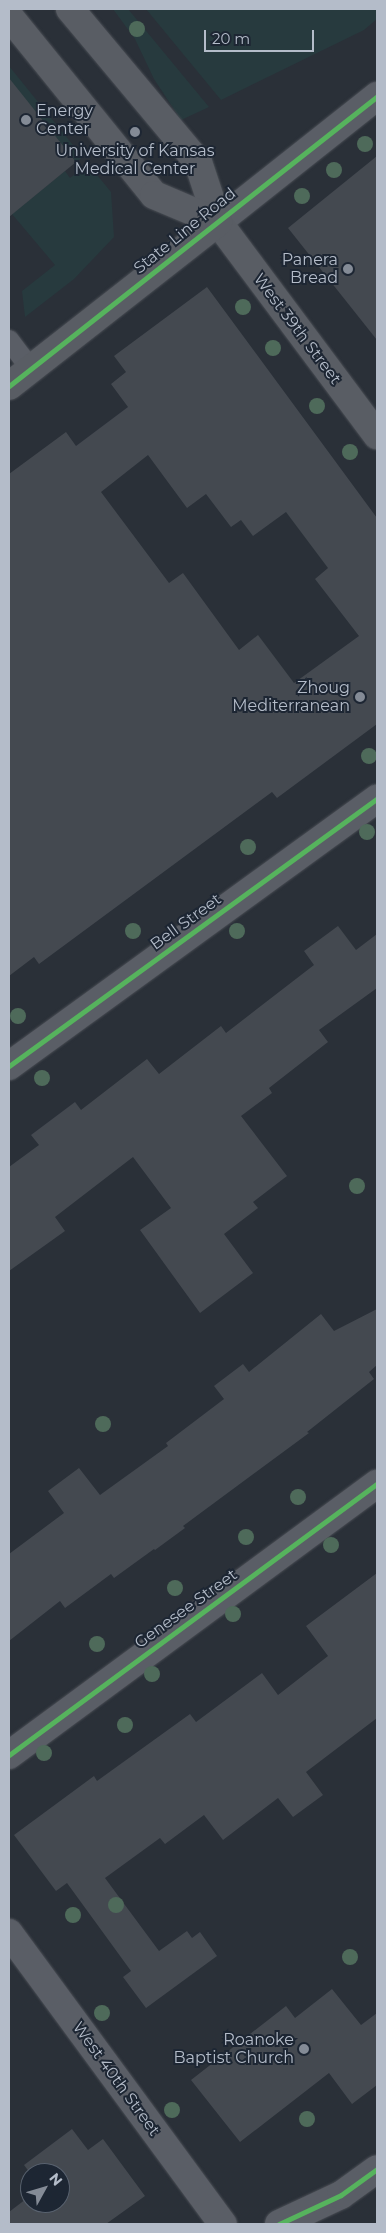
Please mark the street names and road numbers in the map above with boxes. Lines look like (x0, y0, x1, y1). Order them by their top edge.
street label: State Line Road (130, 184, 240, 278)
street label: West 39th Street (249, 270, 345, 388)
street label: Bell Street (147, 890, 225, 954)
street label: Genesee Street (131, 1565, 241, 1653)
street label: West 40th Street (68, 2018, 164, 2140)

